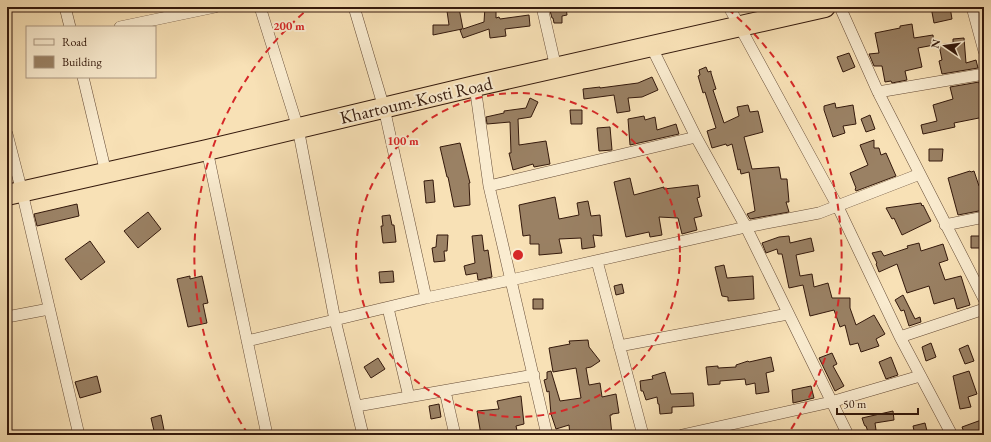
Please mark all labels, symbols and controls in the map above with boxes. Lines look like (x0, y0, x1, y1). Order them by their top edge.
text: 200 m (273, 18, 305, 34)
legend (26, 26, 156, 78)
north arrow (925, 26, 965, 66)
text: Road (62, 34, 88, 50)
text: N (927, 38, 943, 50)
text: Building (62, 54, 103, 70)
street label: Khartoum-Kosti Road (337, 71, 495, 129)
text: 100 m (387, 133, 419, 149)
centre of rings (511, 248, 525, 262)
scale bar (837, 390, 918, 416)
text: 50 m (843, 396, 867, 412)

